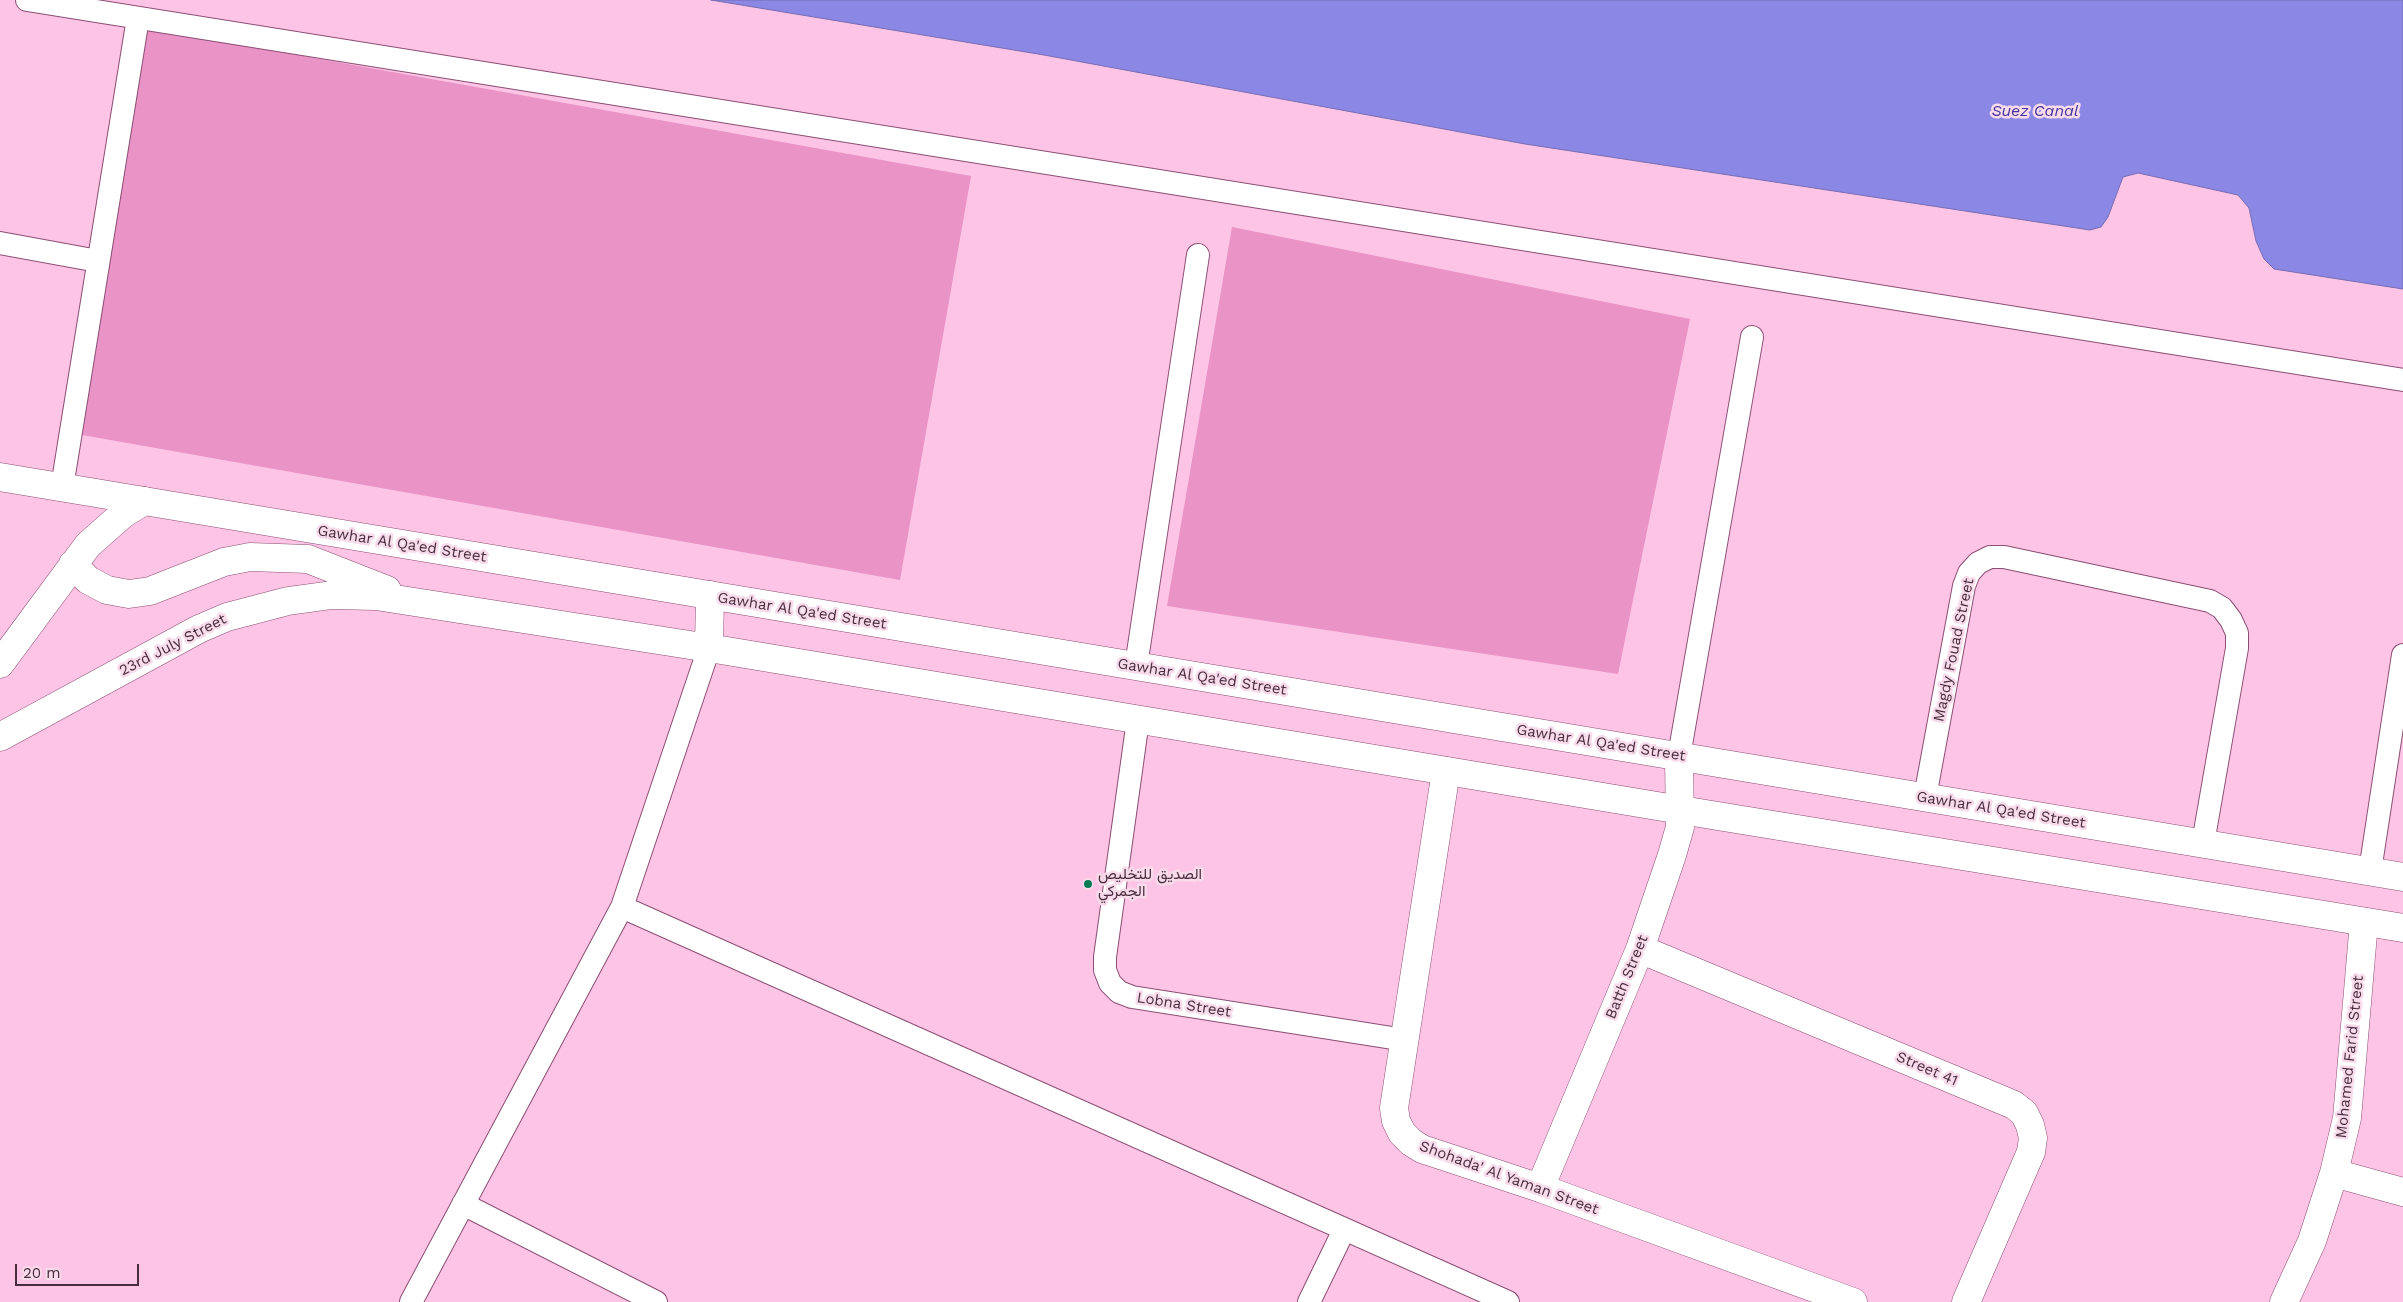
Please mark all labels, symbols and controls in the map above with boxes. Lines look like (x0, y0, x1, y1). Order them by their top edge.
water label: Suez Canal (1991, 101, 2079, 121)
street label: Gawhar Al Qa'ed Street (316, 522, 488, 566)
street label: Magdy Fouad Street (1930, 577, 1978, 723)
street label: Gawhar Al Qa'ed Street (716, 589, 888, 633)
street label: 23rd July Street (116, 610, 230, 680)
street label: Gawhar Al Qa'ed Street (1116, 655, 1288, 699)
street label: Gawhar Al Qa'ed Street (1515, 721, 1687, 765)
street label: Gawhar Al Qa'ed Street (1915, 788, 2087, 832)
place label: الصديق للتخليص الجمركي (1098, 866, 1202, 901)
marker: الصديق للتخليص الجمركي (1082, 878, 1094, 890)
street label: Batth Street (1602, 932, 1652, 1022)
street label: Mohamed Farid Street (2332, 975, 2368, 1139)
street label: Lobna Street (1136, 989, 1232, 1021)
street label: Street 41 (1894, 1048, 1960, 1090)
street label: Shohada' Al Yaman Street (1417, 1137, 1601, 1219)
scale bar (18, 1254, 141, 1286)
text: 20 m (23, 1264, 61, 1282)

